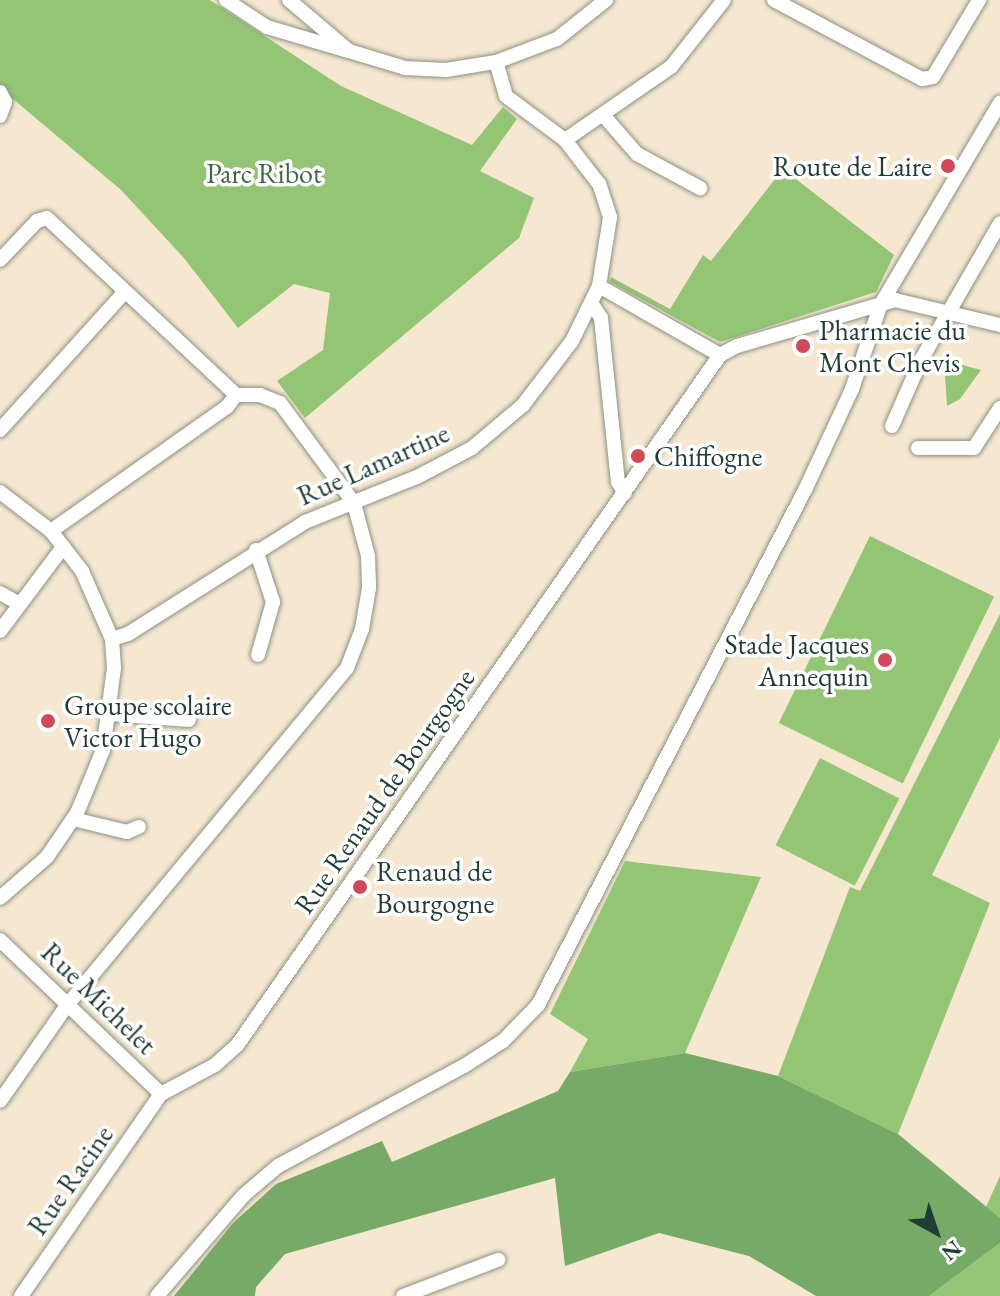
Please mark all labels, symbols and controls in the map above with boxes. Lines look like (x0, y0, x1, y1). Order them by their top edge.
place label: Route de Laire (773, 149, 932, 183)
park label: Parc Ribot (206, 156, 322, 190)
marker: Route de Laire (939, 157, 957, 175)
place label: Pharmacie du Mont Chevis (819, 313, 966, 379)
marker: Pharmacie du Mont Chevis (794, 337, 812, 355)
street label: Rue Lamartine (292, 416, 454, 512)
place label: Chiffogne (654, 439, 762, 473)
marker: Chiffogne (629, 447, 647, 465)
place label: Stade Jacques Annequin (724, 627, 869, 693)
marker: Stade Jacques Annequin (876, 651, 894, 669)
street label: Rue Renaud de Bourgogne (287, 662, 481, 920)
place label: Groupe scolaire Victor Hugo (64, 688, 232, 754)
marker: Groupe scolaire Victor Hugo (39, 712, 57, 730)
place label: Renaud de Bourgogne (376, 854, 494, 920)
marker: Renaud de Bourgogne (351, 878, 369, 896)
street label: Rue Michelet (35, 935, 163, 1061)
street label: Rue Racine (20, 1119, 120, 1241)
north arrow (896, 1192, 976, 1272)
text: N (936, 1234, 968, 1268)

